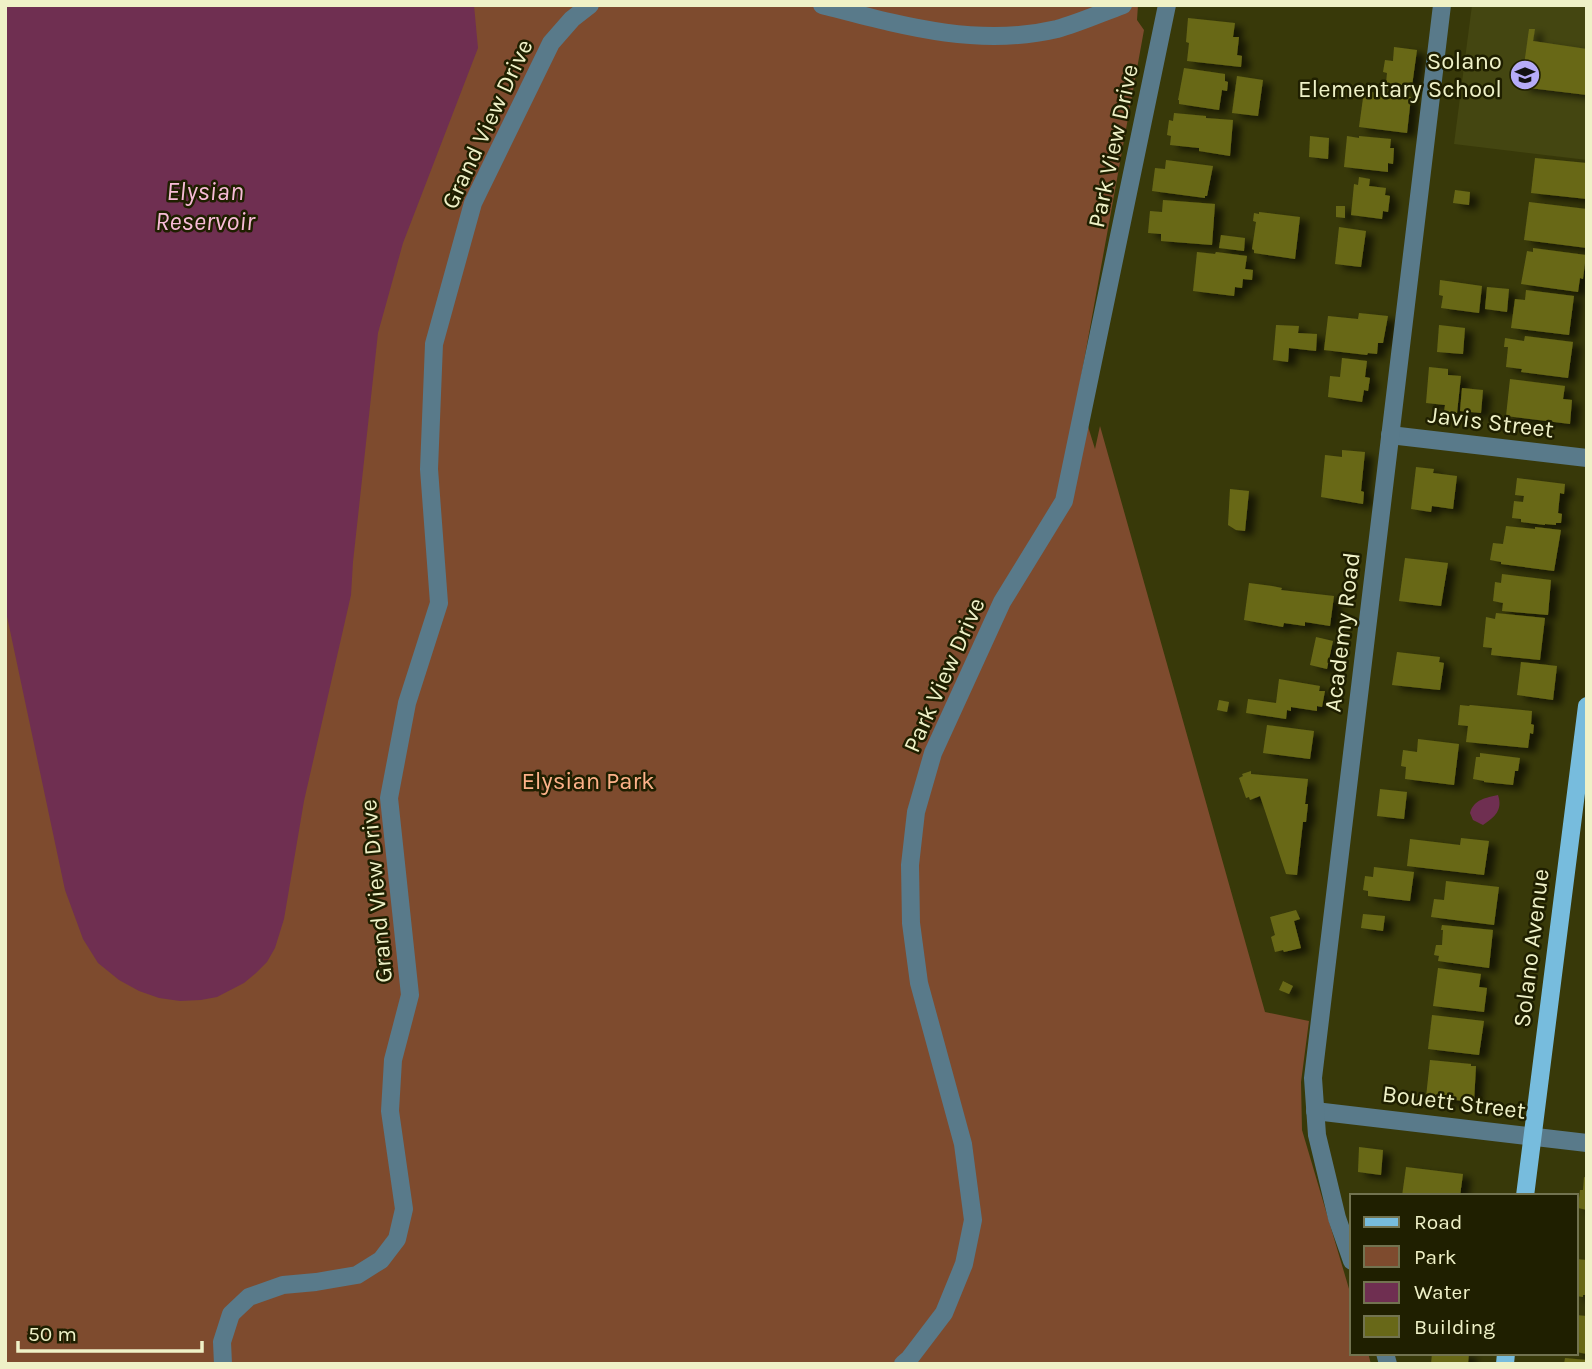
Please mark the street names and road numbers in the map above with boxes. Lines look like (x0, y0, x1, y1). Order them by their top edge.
street label: Grand View Drive (435, 35, 539, 213)
street label: Park View Drive (1082, 62, 1144, 230)
street label: Javis Street (1427, 400, 1555, 444)
street label: Academy Road (1318, 551, 1366, 713)
street label: Park View Drive (897, 593, 991, 757)
street label: Grand View Drive (354, 798, 398, 984)
street label: Solano Avenue (1507, 867, 1555, 1029)
street label: Bouett Street (1381, 1079, 1527, 1125)

